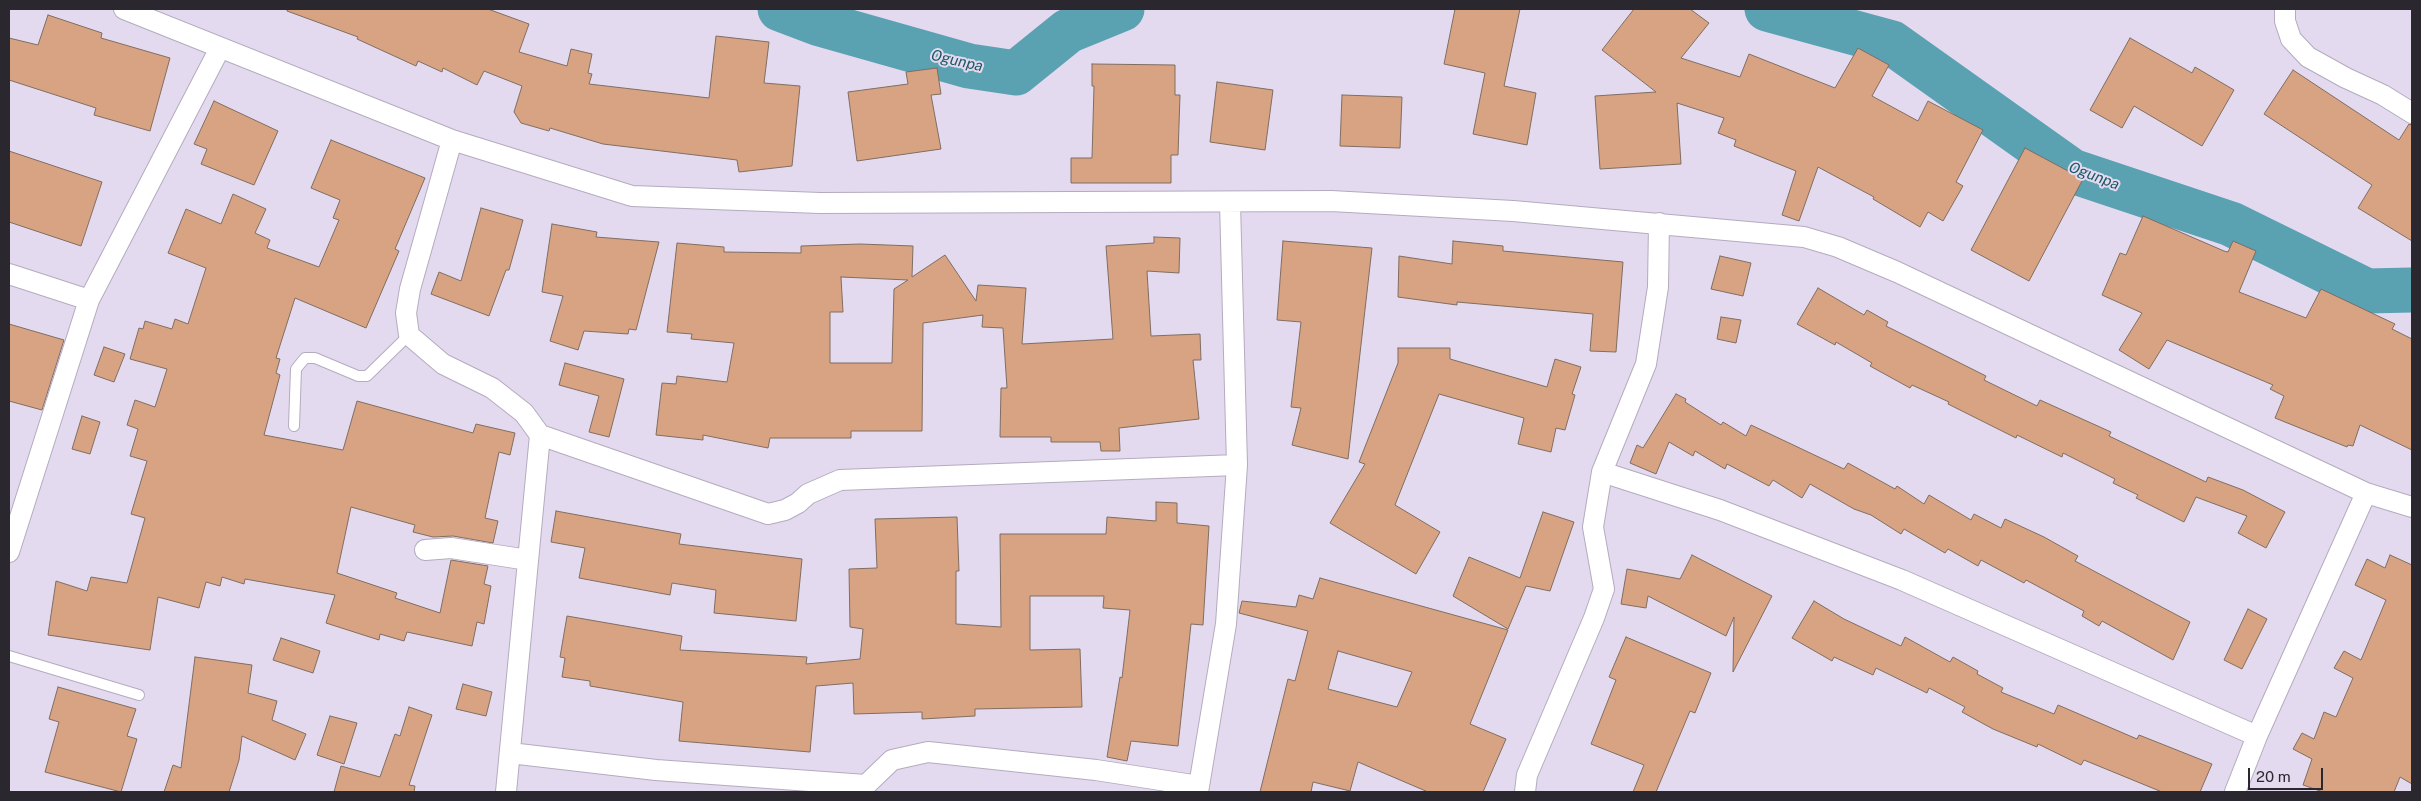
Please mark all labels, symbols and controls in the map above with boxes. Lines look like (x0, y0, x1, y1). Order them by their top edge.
water label: Ogunpa (929, 46, 985, 76)
water label: Ogunpa (2066, 158, 2122, 194)
scale bar (2251, 758, 2326, 790)
text: 20 m (2256, 768, 2291, 785)

